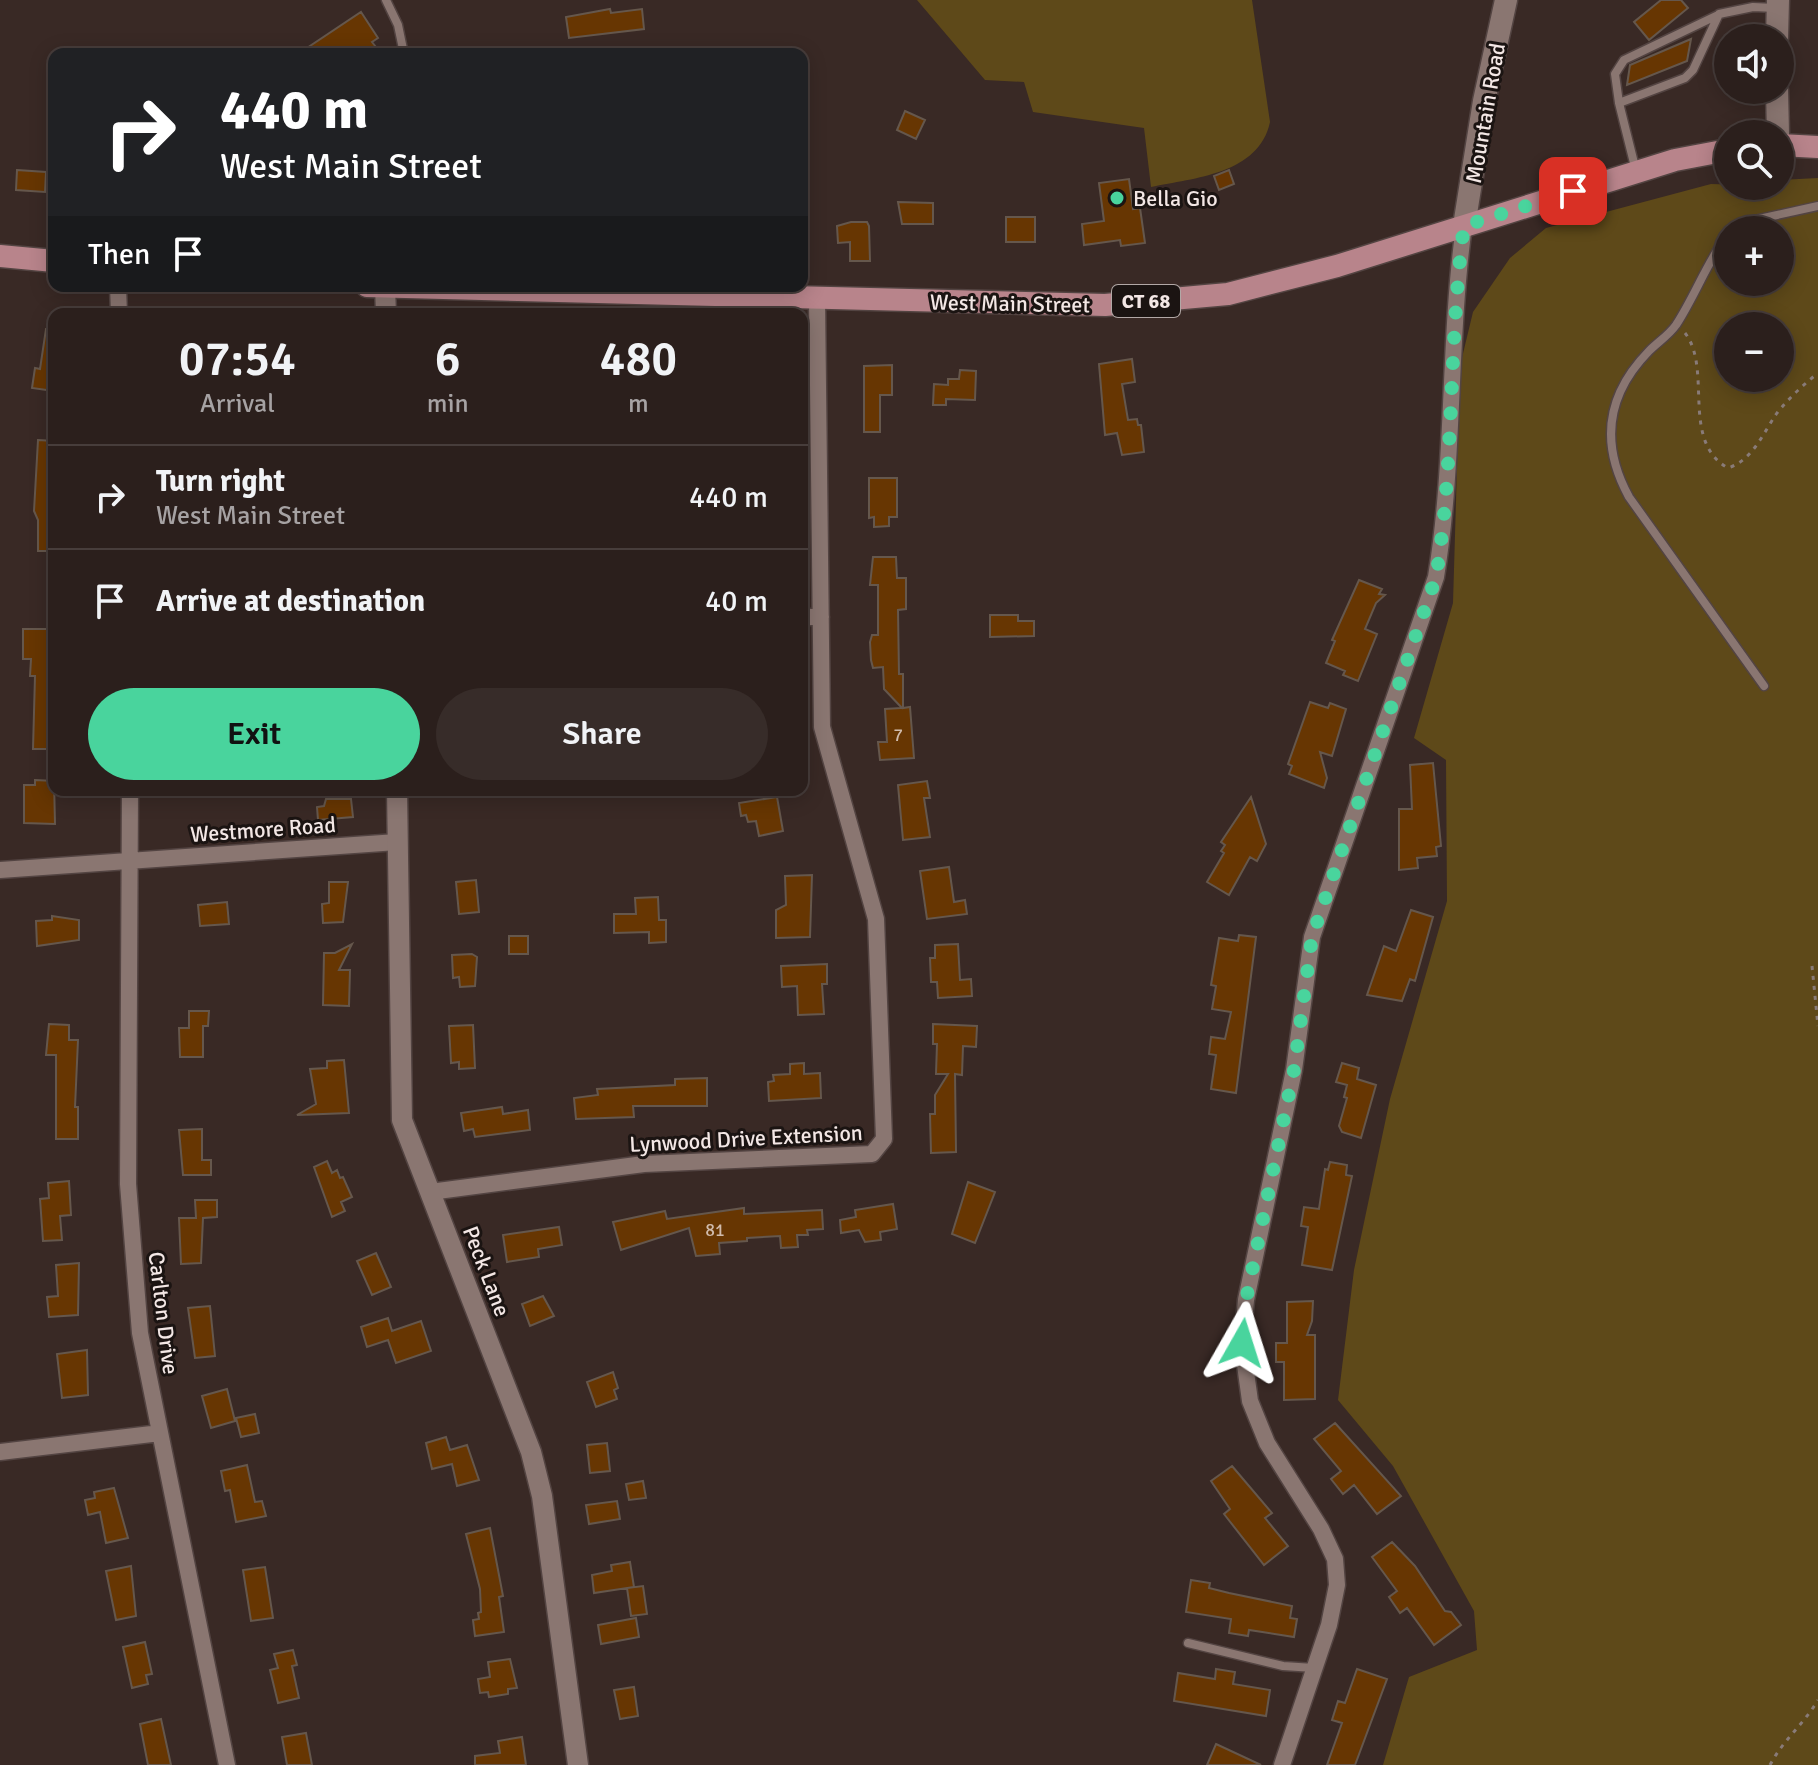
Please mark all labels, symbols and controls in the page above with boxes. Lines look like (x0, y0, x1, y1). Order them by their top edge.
map controls (1714, 24, 1794, 392)
button: sound (1714, 24, 1794, 104)
street label: Mountain Road (1460, 41, 1511, 185)
text: 440 m (220, 75, 368, 144)
icon: right (88, 80, 192, 184)
button: search (1714, 120, 1794, 200)
text: West Main Street (220, 144, 482, 189)
pin (1539, 157, 1607, 225)
icon: arrive (1551, 169, 1595, 213)
place label: Bella Gio (1133, 185, 1218, 212)
marker: Bella Gio (1108, 189, 1126, 207)
button: + (1714, 216, 1794, 296)
icon: arrive (166, 232, 210, 276)
text: Then (88, 236, 150, 273)
road number: CT 68 (1112, 285, 1180, 317)
street label: West Main Street (930, 289, 1091, 318)
button: − (1714, 312, 1794, 392)
text: 07:54 (179, 330, 296, 389)
text: 6 (435, 330, 461, 389)
text: 480 (599, 330, 677, 389)
text: Arrival (200, 388, 275, 420)
text: min (427, 388, 469, 420)
text: m (628, 388, 649, 420)
text: Turn right (156, 463, 285, 500)
icon: right (88, 475, 132, 519)
text: 440 m (689, 479, 768, 516)
text: West Main Street (156, 500, 345, 532)
icon: arrive (88, 579, 132, 623)
text: Arrive at destination (156, 583, 425, 620)
text: 40 m (705, 583, 768, 620)
button: Exit (88, 688, 420, 780)
button: Share (436, 688, 768, 780)
house number: 7 (893, 724, 903, 746)
street label: Westmore Road (189, 811, 337, 848)
street label: Lynwood Drive Extension (629, 1119, 863, 1158)
house number: 81 (705, 1219, 725, 1241)
street label: Peck Lane (457, 1222, 516, 1320)
street label: Carlton Drive (143, 1250, 184, 1376)
position arrow (1200, 1301, 1284, 1385)

